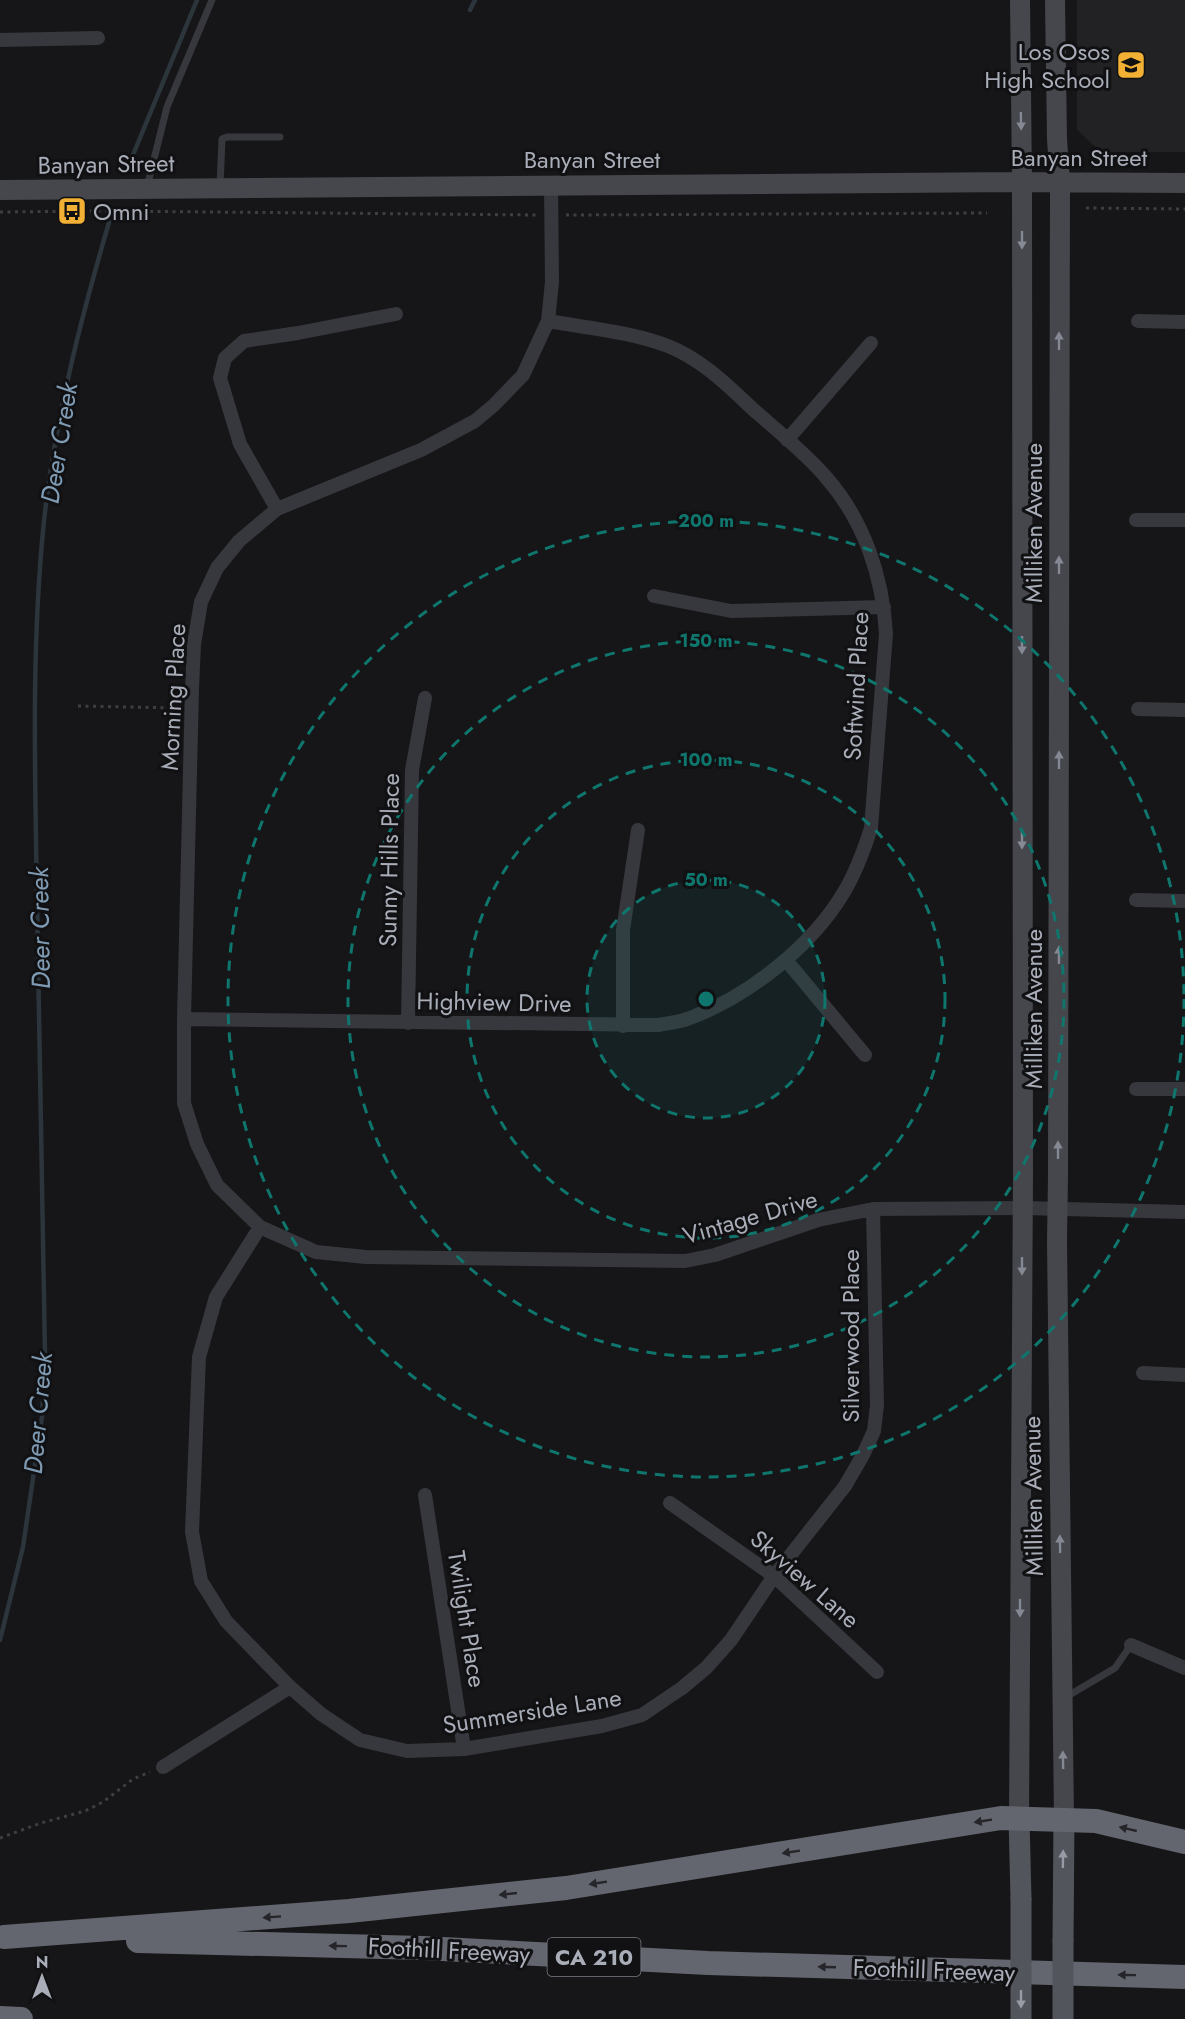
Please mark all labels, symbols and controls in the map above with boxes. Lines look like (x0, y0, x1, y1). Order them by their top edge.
place label: Los Osos High School (984, 34, 1110, 97)
school or university icon: Los Osos High School (1115, 49, 1147, 81)
one-way arrow (1017, 112, 1026, 131)
street label: Banyan Street (1011, 140, 1148, 175)
street label: Banyan Street (524, 142, 661, 177)
street label: Banyan Street (37, 145, 175, 183)
place label: Omni (93, 194, 150, 229)
bus stop icon: Omni (56, 195, 88, 227)
one-way arrow (1017, 231, 1027, 250)
one-way arrow (1054, 331, 1064, 350)
water label: Deer Creek (31, 378, 88, 506)
street label: Milliken Avenue (1016, 443, 1051, 603)
text: 200 m (678, 508, 734, 534)
one-way arrow (1054, 556, 1064, 575)
street label: Softwind Place (835, 611, 877, 761)
street label: Morning Place (152, 623, 194, 771)
text: 150 m (680, 628, 732, 654)
one-way arrow (1017, 636, 1027, 655)
text: 100 m (679, 747, 733, 773)
one-way arrow (1054, 751, 1064, 770)
street label: Sunny Hills Place (370, 773, 408, 947)
one-way arrow (1017, 831, 1027, 850)
water label: Deer Creek (20, 865, 60, 989)
text: 50 m (684, 867, 728, 893)
street label: Milliken Avenue (1016, 929, 1051, 1089)
one-way arrow (1054, 946, 1064, 965)
street label: Highview Drive (416, 983, 572, 1021)
centre of rings (696, 989, 716, 1009)
one-way arrow (1054, 1141, 1063, 1160)
street label: Vintage Drive (679, 1181, 821, 1253)
street label: Silverwood Place (833, 1249, 868, 1423)
one-way arrow (1017, 1257, 1027, 1276)
water label: Deer Creek (14, 1349, 62, 1476)
street label: Milliken Avenue (1014, 1416, 1052, 1576)
street label: Skyview Lane (743, 1522, 867, 1636)
one-way arrow (1055, 1535, 1064, 1554)
street label: Twilight Place (439, 1548, 495, 1690)
one-way arrow (1015, 1599, 1025, 1618)
street label: Summerside Lane (440, 1680, 624, 1742)
one-way arrow (1058, 1751, 1068, 1770)
one-way arrow (974, 1817, 993, 1826)
one-way arrow (1119, 1823, 1137, 1833)
one-way arrow (781, 1848, 800, 1857)
one-way arrow (1058, 1849, 1068, 1868)
one-way arrow (589, 1879, 608, 1888)
one-way arrow (498, 1889, 517, 1899)
one-way arrow (262, 1912, 281, 1922)
street label: Foothill Freeway (367, 1928, 531, 1972)
road number: CA 210 (548, 1938, 640, 1976)
one-way arrow (329, 1941, 348, 1951)
north arrow (12, 1947, 72, 2007)
street label: Foothill Freeway (852, 1950, 1016, 1990)
text: N (36, 1951, 48, 1974)
one-way arrow (817, 1962, 836, 1972)
one-way arrow (1117, 1971, 1136, 1980)
one-way arrow (1016, 1990, 1026, 2009)

